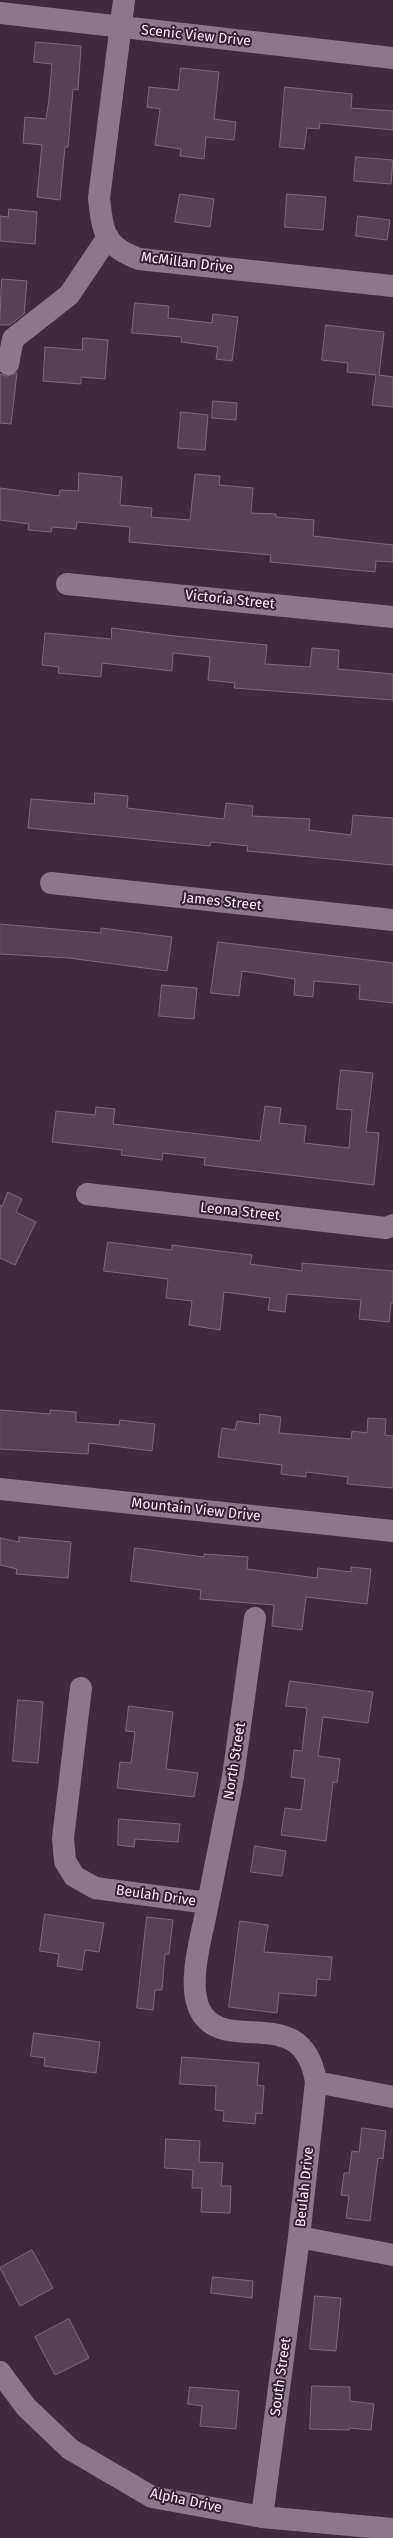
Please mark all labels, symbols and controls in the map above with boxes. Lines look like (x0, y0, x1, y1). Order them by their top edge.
street label: Scenic View Drive (140, 22, 252, 50)
street label: McMillan Drive (140, 249, 234, 277)
street label: Victoria Street (184, 587, 276, 613)
street label: James Street (181, 889, 263, 915)
street label: Leona Street (199, 1199, 281, 1225)
street label: Mountain View Drive (131, 1495, 261, 1525)
street label: North Street (221, 1721, 249, 1801)
street label: Beulah Drive (115, 1882, 197, 1910)
street label: Beulah Drive (292, 2146, 318, 2228)
street label: South Street (267, 2337, 295, 2417)
street label: Alpha Drive (149, 2485, 223, 2517)

